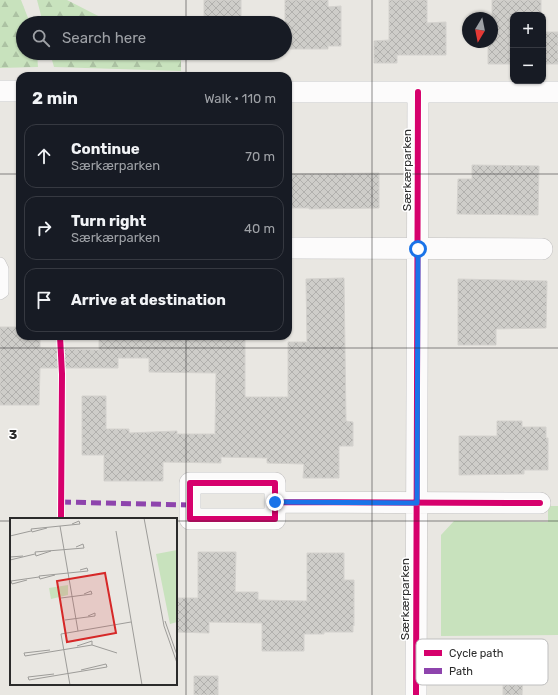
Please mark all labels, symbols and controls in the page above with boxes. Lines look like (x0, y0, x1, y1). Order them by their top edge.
north arrow (462, 12, 498, 48)
map controls (510, 12, 546, 84)
button: + (510, 12, 546, 48)
search box (16, 16, 292, 60)
icon: search (30, 27, 52, 49)
text: Search here (62, 29, 146, 47)
button: − (510, 48, 546, 84)
text: 2 min (32, 88, 78, 108)
text: Walk · 110 m (204, 91, 276, 106)
street label: Særkærparken (400, 129, 414, 211)
text: Continue (71, 140, 140, 158)
icon: ahead (33, 145, 55, 167)
text: 70 m (245, 149, 275, 164)
text: Særkærparken (71, 158, 160, 173)
text: Turn right (71, 212, 146, 230)
icon: right (33, 217, 55, 239)
text: 40 m (244, 221, 275, 236)
text: Særkærparken (71, 230, 160, 245)
route start (409, 240, 427, 258)
icon: arrive (33, 289, 55, 311)
text: Arrive at destination (71, 291, 226, 309)
text: 3 (9, 427, 18, 442)
route end (266, 493, 284, 511)
inset map (10, 518, 177, 685)
street label: Særkærparken (398, 558, 412, 640)
legend (416, 639, 548, 685)
text: Cycle path (449, 647, 503, 660)
text: Path (449, 665, 473, 678)

